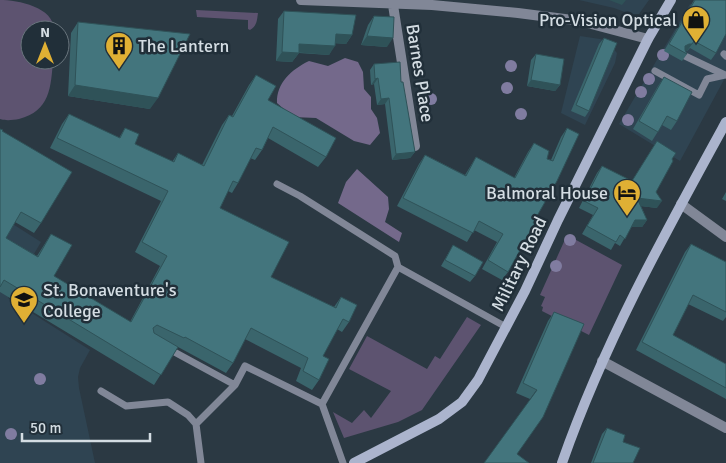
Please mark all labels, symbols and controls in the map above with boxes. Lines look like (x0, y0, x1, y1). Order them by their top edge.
shop icon: Pro-Vision Optical (681, 5, 711, 44)
place label: Pro-Vision Optical (539, 9, 677, 31)
north arrow (20, 20, 70, 70)
street label: Barnes Place (401, 22, 439, 124)
text: N (40, 24, 50, 41)
building icon: The Lantern (104, 31, 134, 70)
place label: The Lantern (138, 35, 229, 57)
hotel icon: Balmoral House (612, 178, 642, 217)
place label: Balmoral House (486, 182, 608, 204)
street label: Military Road (487, 213, 551, 315)
place label: St. Bonaventure's College (43, 279, 177, 322)
school or university icon: St. Bonaventure's College (9, 285, 39, 324)
scale bar (22, 410, 150, 442)
text: 50 m (30, 419, 61, 437)

